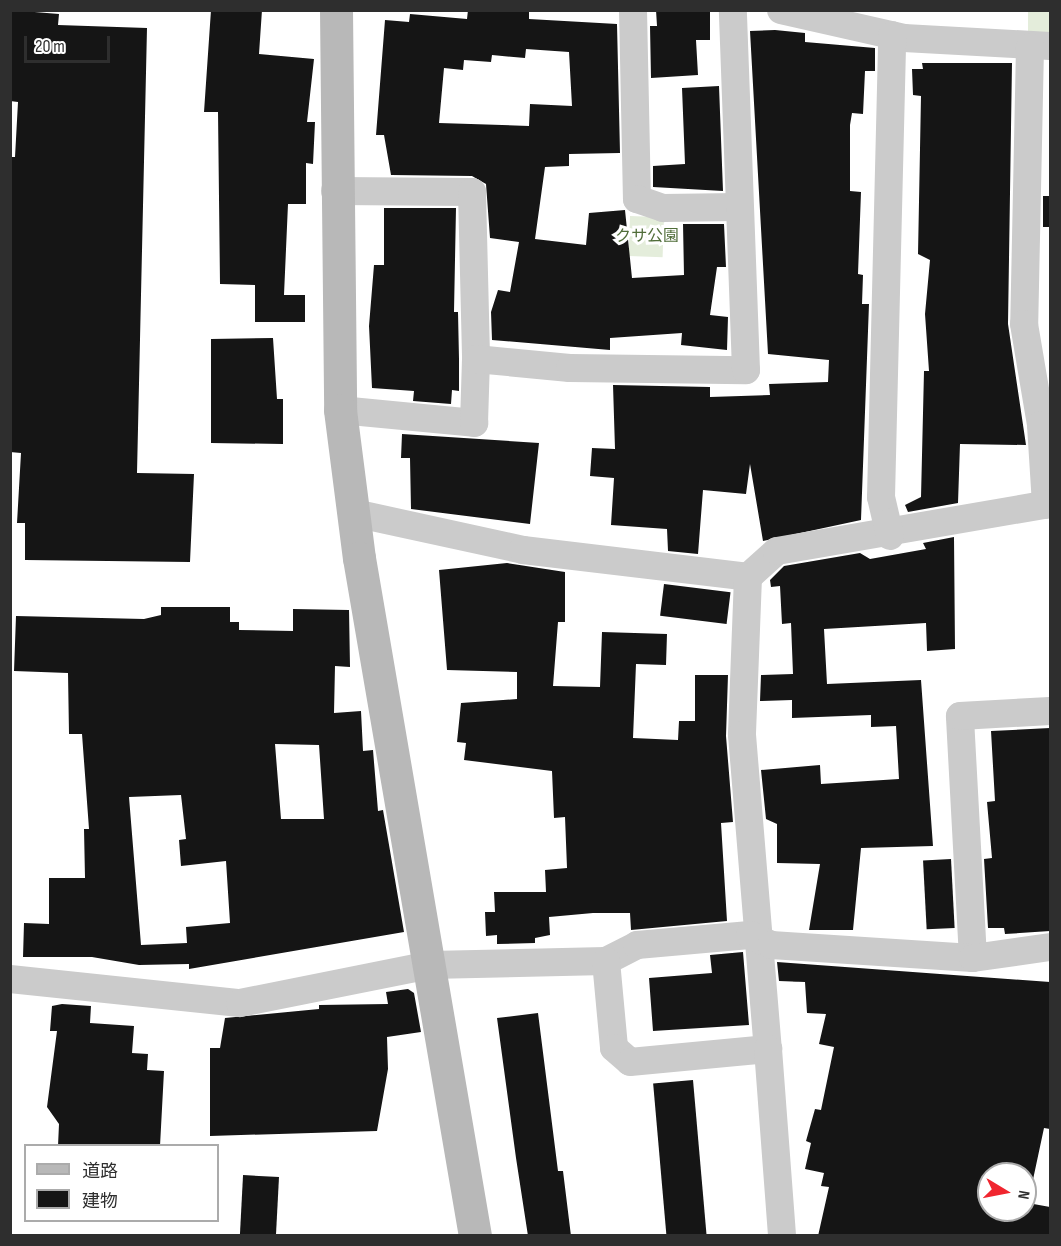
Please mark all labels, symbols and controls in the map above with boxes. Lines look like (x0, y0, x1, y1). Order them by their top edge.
scale bar (27, 24, 112, 62)
text: 20 m (35, 36, 65, 57)
park label: クサ公園 (615, 227, 679, 247)
legend (24, 1144, 219, 1222)
text: 道路 (82, 1161, 118, 1182)
north arrow (977, 1162, 1037, 1222)
text: N (1013, 1189, 1033, 1201)
text: 建物 (82, 1191, 118, 1212)

